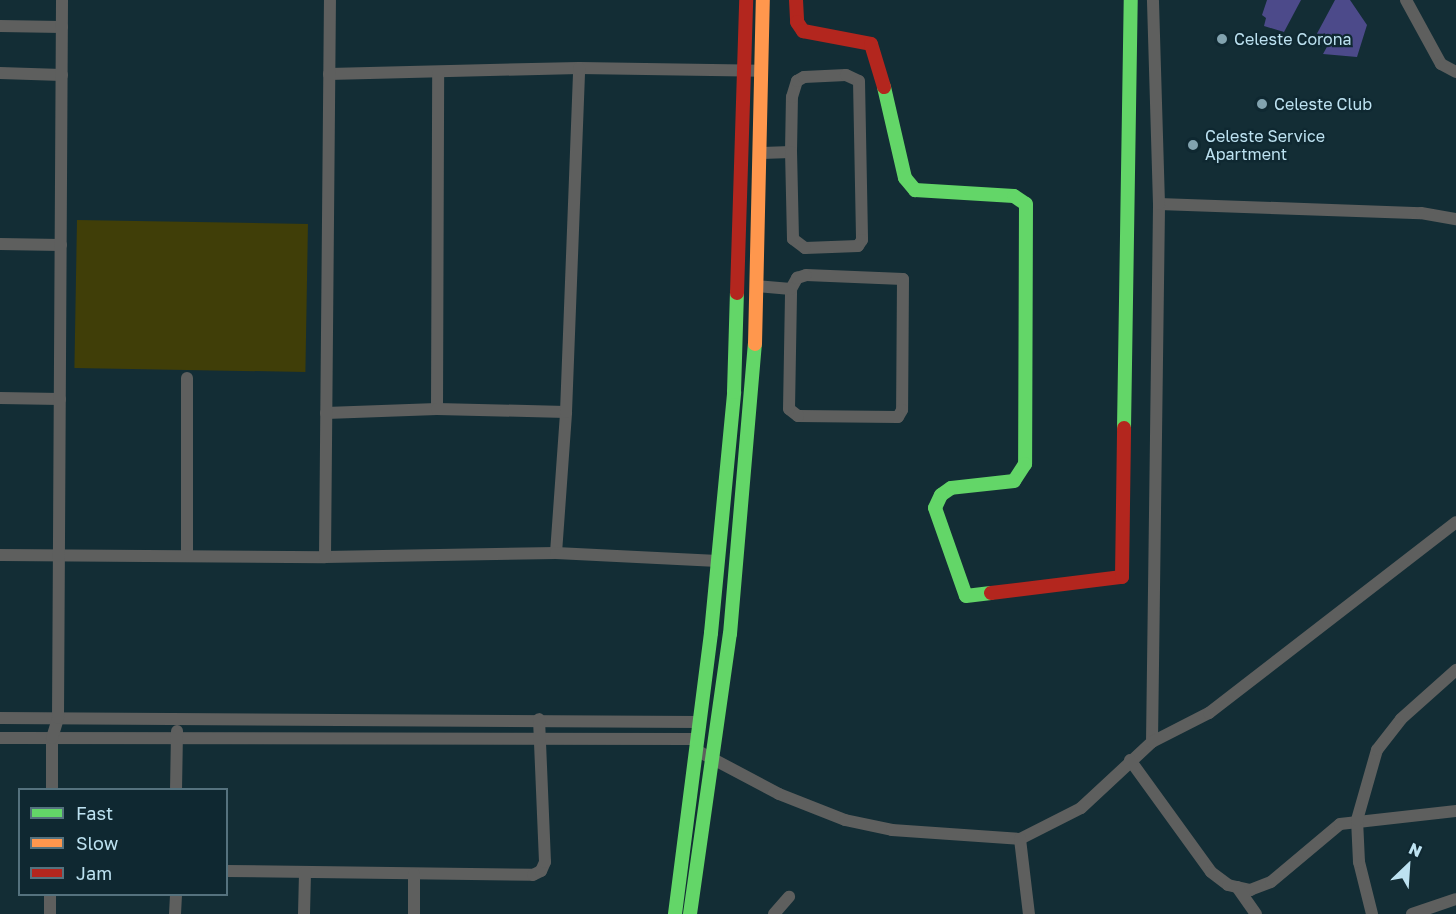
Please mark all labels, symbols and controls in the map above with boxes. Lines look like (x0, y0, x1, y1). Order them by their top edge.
place label: Celeste Corona (1234, 29, 1352, 49)
marker: Celeste Corona (1215, 32, 1229, 46)
place label: Celeste Club (1274, 94, 1372, 114)
marker: Celeste Club (1255, 97, 1269, 111)
place label: Celeste Service Apartment (1205, 126, 1325, 164)
marker: Celeste Service Apartment (1186, 138, 1200, 152)
legend (18, 788, 228, 896)
text: Fast (76, 802, 113, 824)
text: Slow (76, 832, 118, 854)
north arrow (1378, 836, 1438, 896)
text: N (1406, 838, 1425, 861)
text: Jam (76, 862, 112, 884)

